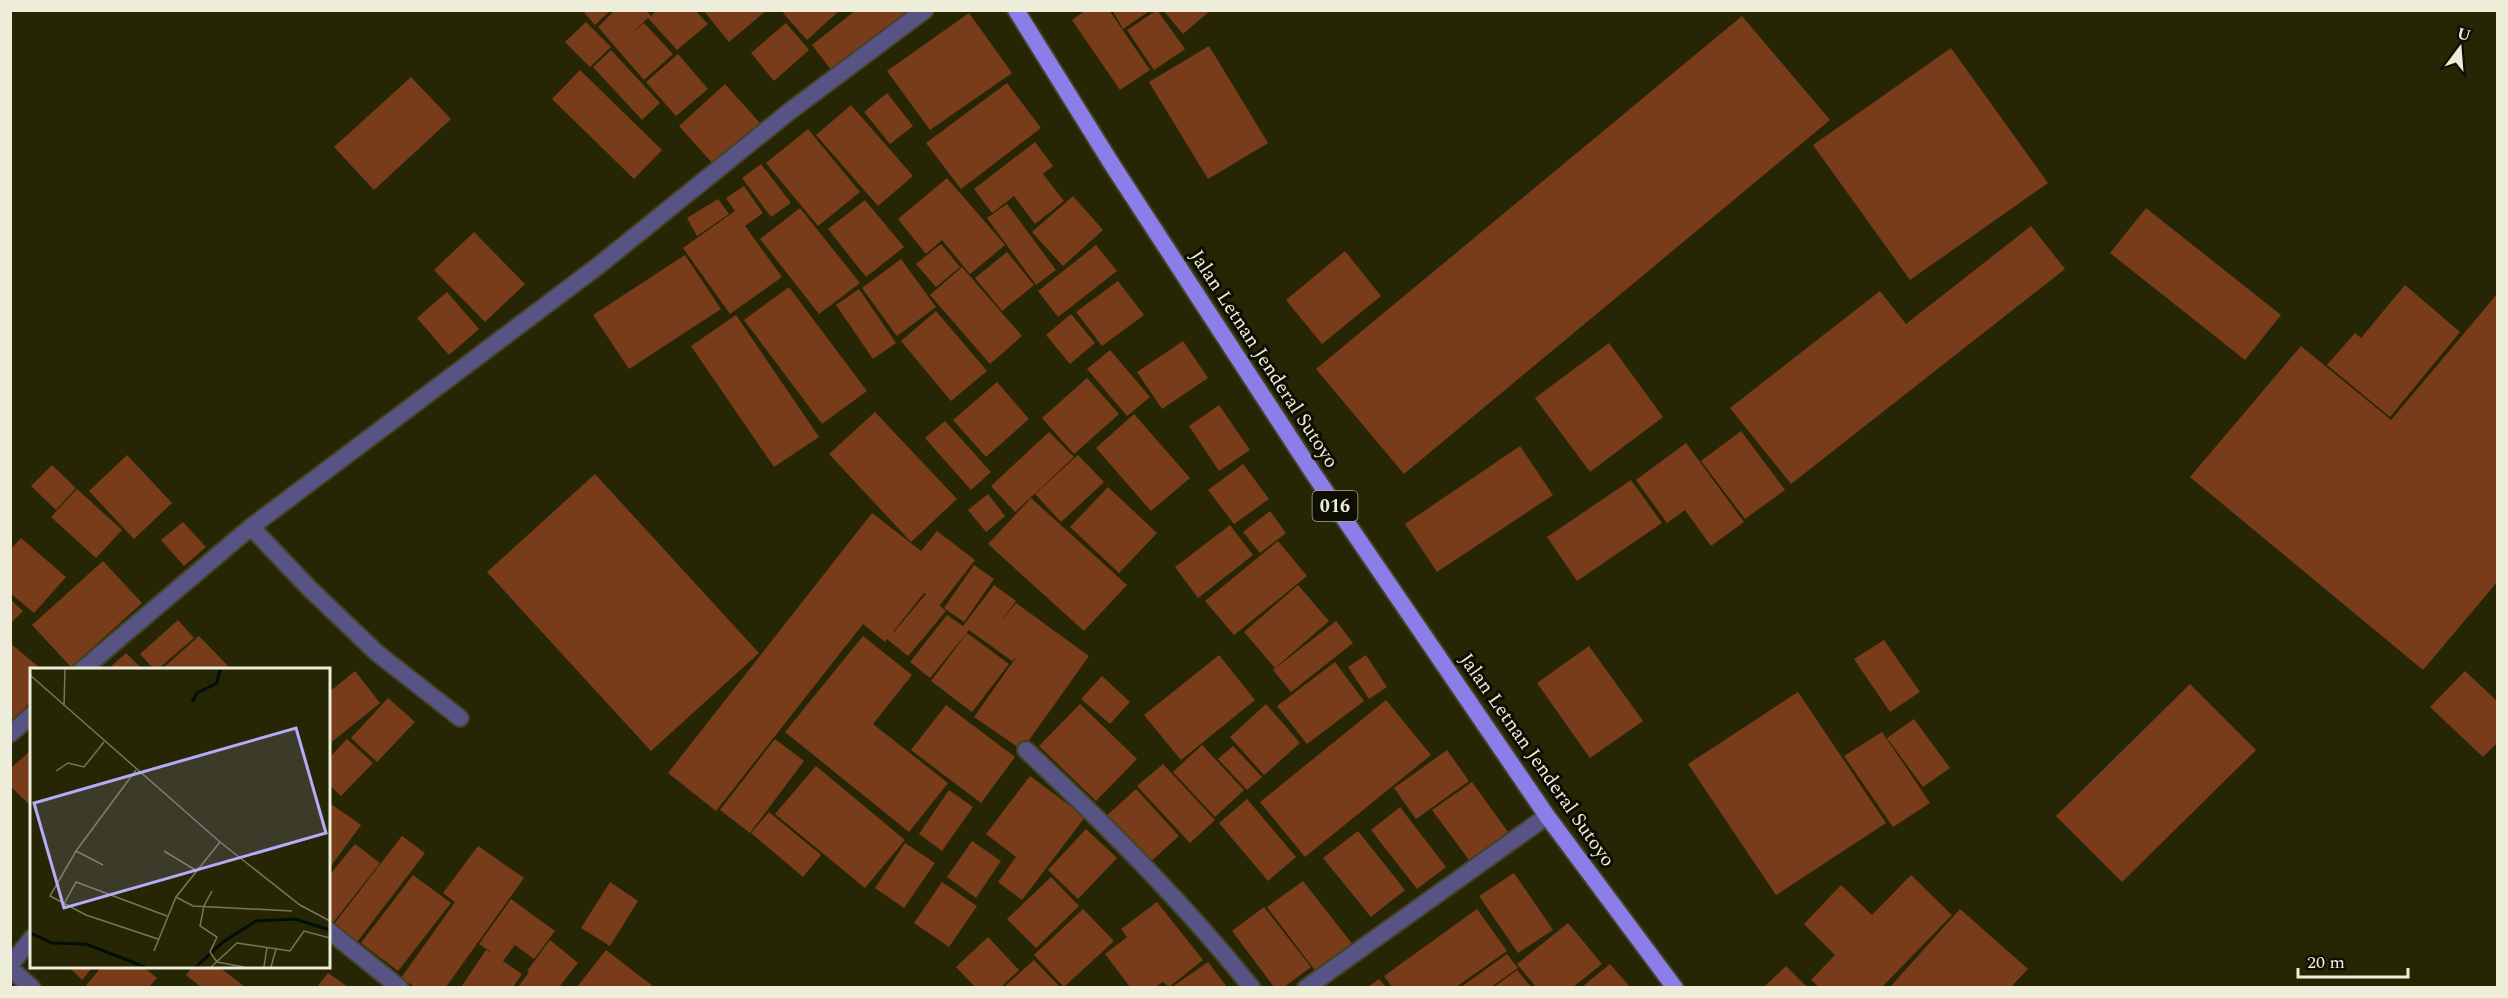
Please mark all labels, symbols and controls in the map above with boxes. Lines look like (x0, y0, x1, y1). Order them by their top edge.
north arrow (2430, 18, 2490, 78)
text: U (2454, 21, 2474, 48)
street label: Jalan Letnan Jenderal Sutoyo (1182, 244, 1346, 474)
road number: 016 (1312, 491, 1358, 521)
street label: Jalan Letnan Jenderal Sutoyo (1452, 647, 1622, 873)
inset map (30, 668, 330, 968)
scale bar (2298, 941, 2408, 979)
text: 20 m (2307, 949, 2345, 976)

